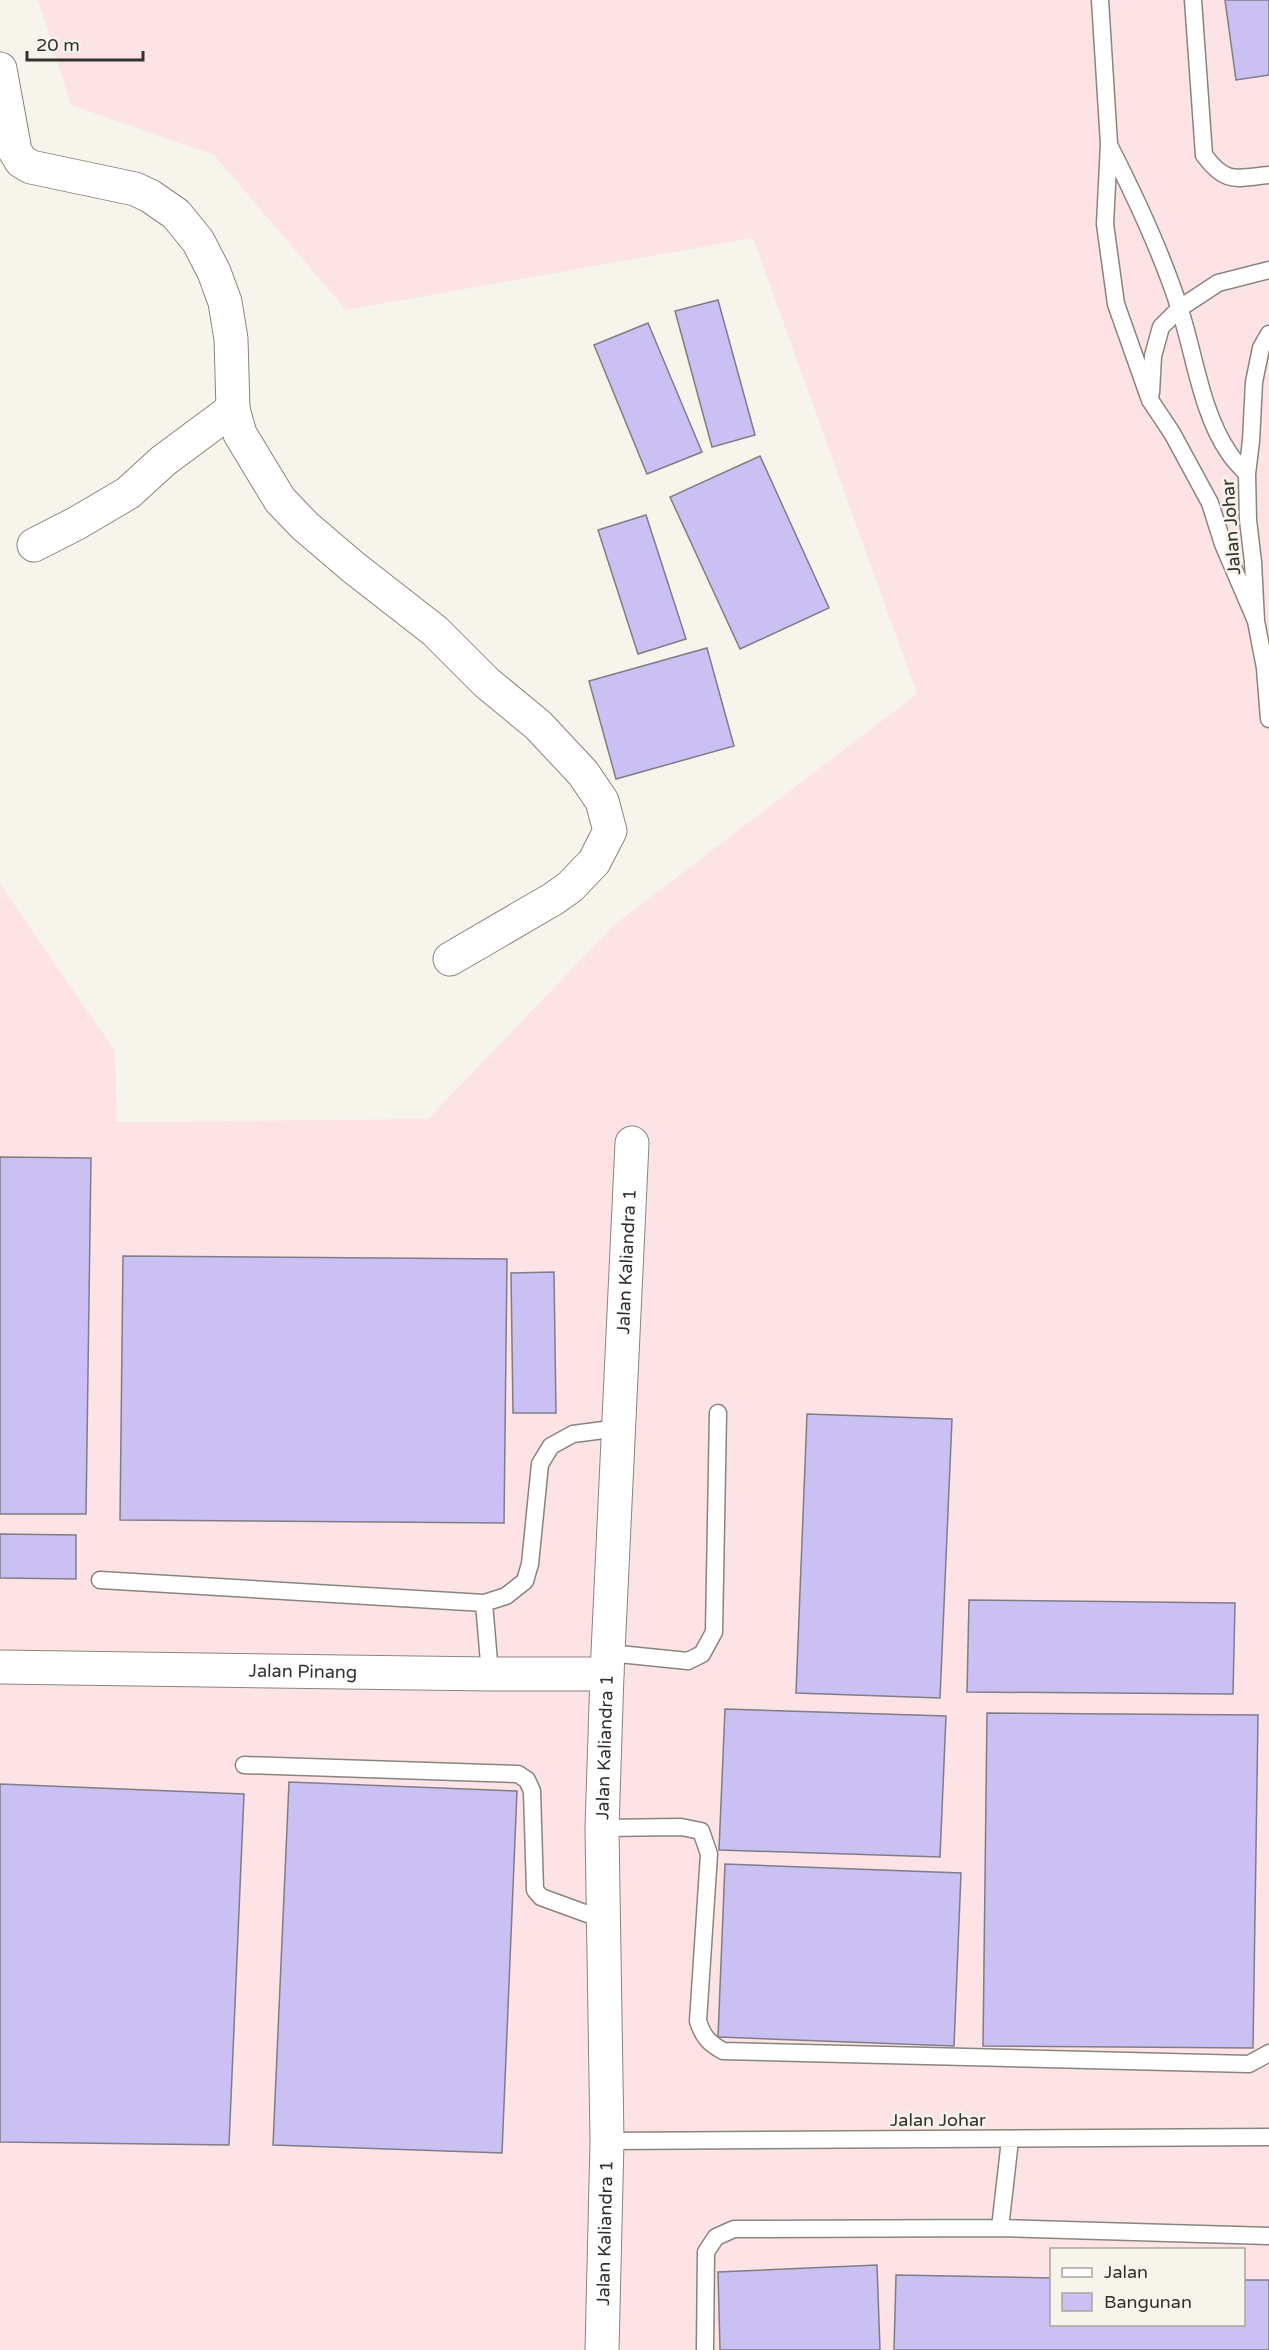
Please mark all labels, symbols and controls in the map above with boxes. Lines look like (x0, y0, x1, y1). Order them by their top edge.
scale bar (27, 24, 142, 62)
text: 20 m (36, 34, 80, 56)
street label: Jalan Johar (1217, 478, 1245, 576)
street label: Jalan Kaliandra 1 (612, 1188, 641, 1335)
street label: Jalan Pinang (248, 1660, 357, 1683)
street label: Jalan Kaliandra 1 (591, 1674, 618, 1820)
street label: Jalan Johar (890, 2109, 986, 2131)
street label: Jalan Kaliandra 1 (592, 2160, 618, 2306)
legend (1050, 2248, 1245, 2326)
text: Jalan (1104, 2261, 1148, 2283)
text: Bangunan (1104, 2291, 1192, 2313)

